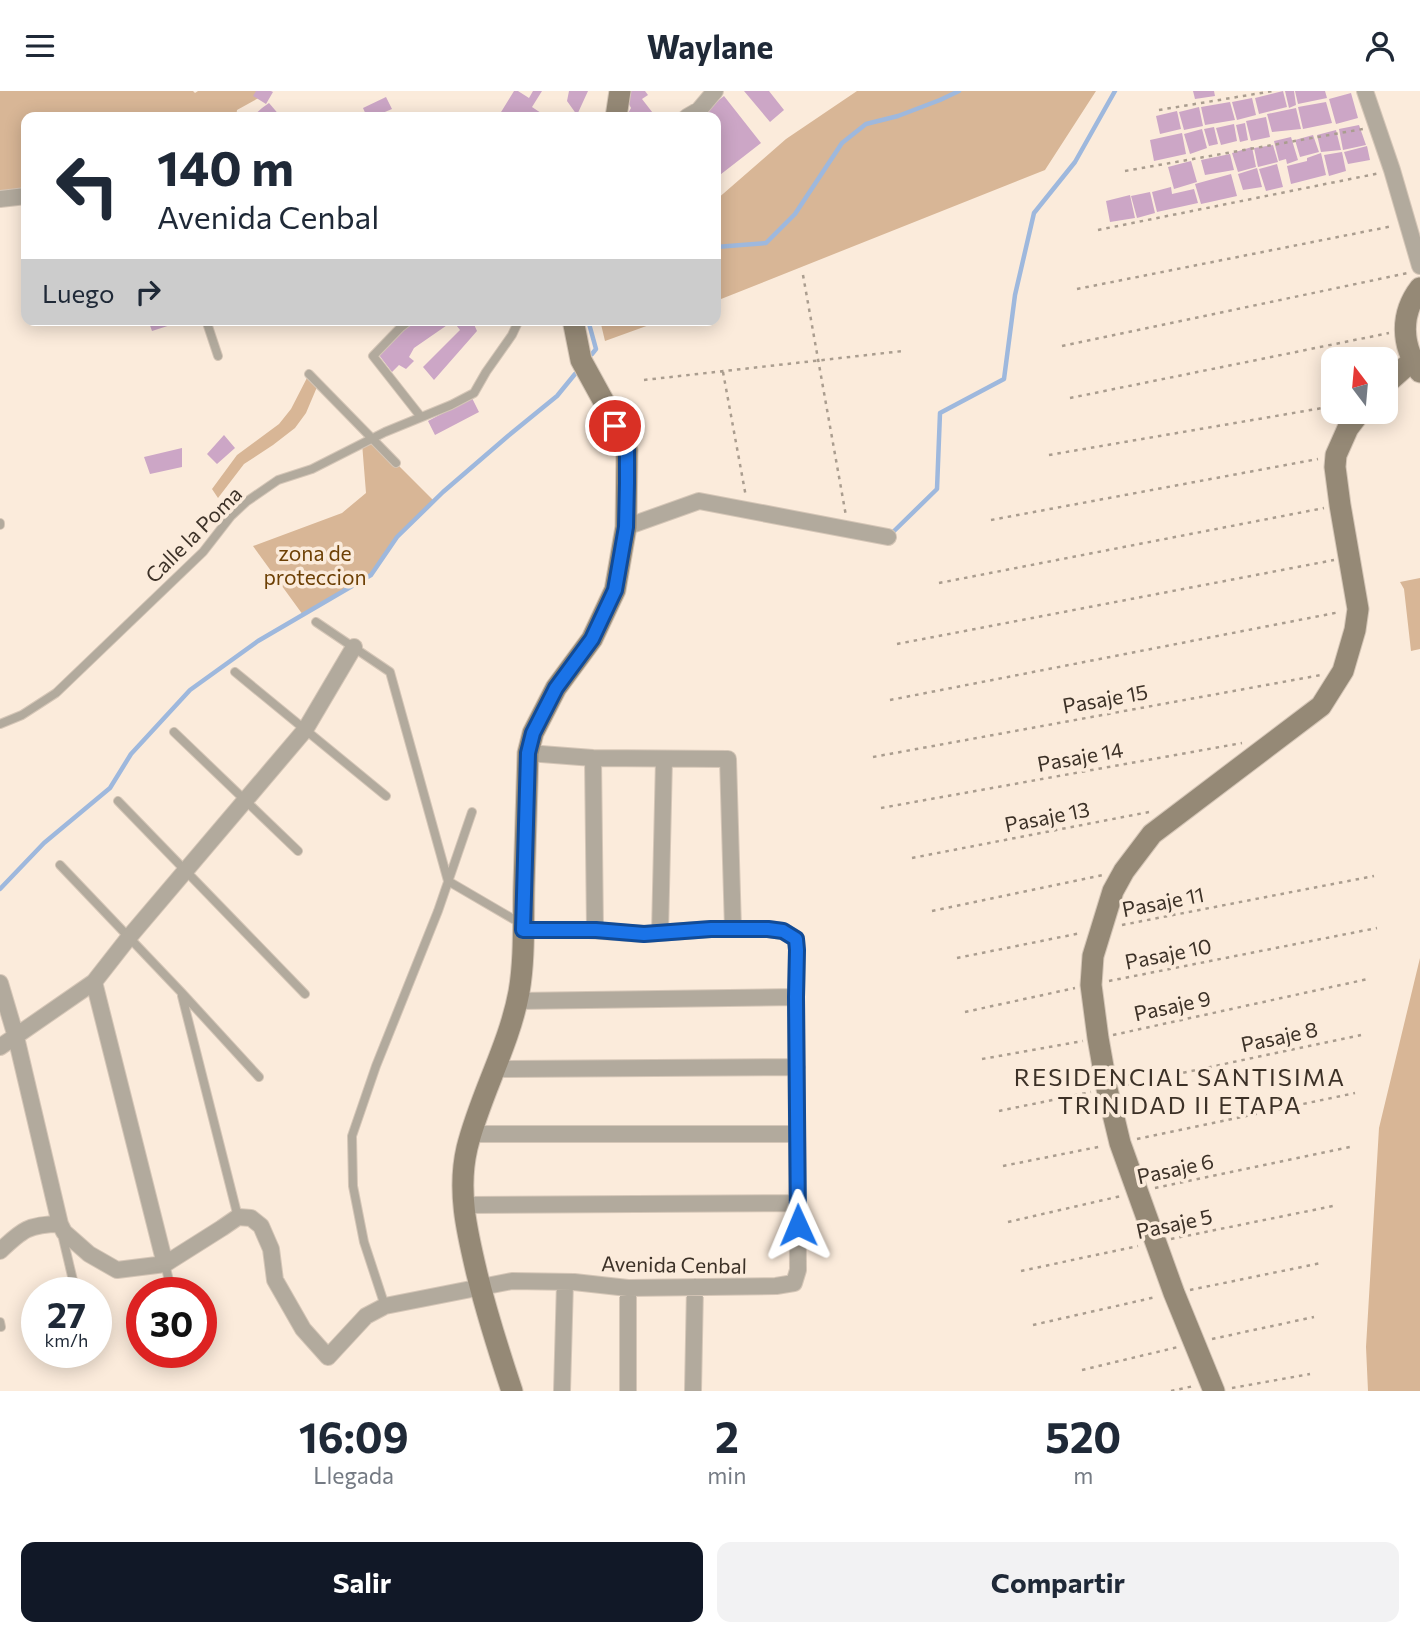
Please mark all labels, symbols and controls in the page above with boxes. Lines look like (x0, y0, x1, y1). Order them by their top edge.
text: Waylane (647, 26, 773, 66)
icon: menu (21, 27, 59, 65)
icon: person (1361, 27, 1399, 65)
text: 140 m (157, 136, 294, 196)
icon: left (42, 140, 133, 231)
text: Avenida Cenbal (157, 196, 379, 236)
icon: right (129, 273, 167, 311)
text: Luego (42, 277, 115, 308)
north arrow (1321, 347, 1398, 423)
map controls (1321, 347, 1398, 424)
pin (585, 396, 645, 456)
icon: arrive (596, 407, 634, 445)
street label: Calle la Poma (140, 481, 246, 587)
park label: zona de proteccion (263, 540, 367, 589)
street label: Pasaje 15 (1060, 678, 1150, 718)
street label: Pasaje 14 (1035, 736, 1125, 776)
street label: Pasaje 13 (1002, 796, 1092, 836)
street label: Pasaje 11 (1120, 881, 1206, 921)
street label: Pasaje 10 (1122, 932, 1214, 974)
street label: Pasaje 9 (1131, 985, 1213, 1025)
street label: Pasaje 8 (1238, 1016, 1320, 1056)
district label: RESIDENCIAL SANTISIMA TRINIDAD II ETAPA (1014, 1062, 1346, 1119)
street label: Pasaje 6 (1134, 1148, 1216, 1188)
position arrow (761, 1188, 835, 1262)
street label: Pasaje 5 (1134, 1203, 1214, 1243)
street label: Avenida Cenbal (601, 1250, 747, 1278)
speed limit sign: 30 (126, 1277, 217, 1368)
text: 27 (47, 1292, 86, 1335)
text: km/h (45, 1329, 88, 1351)
text: 16:09 (299, 1410, 409, 1462)
text: 2 (715, 1410, 739, 1462)
text: 520 (1045, 1410, 1121, 1462)
text: Llegada (313, 1461, 394, 1489)
text: min (707, 1461, 746, 1489)
text: m (1073, 1461, 1093, 1489)
button: Salir (21, 1542, 703, 1622)
button: Compartir (717, 1542, 1399, 1622)

